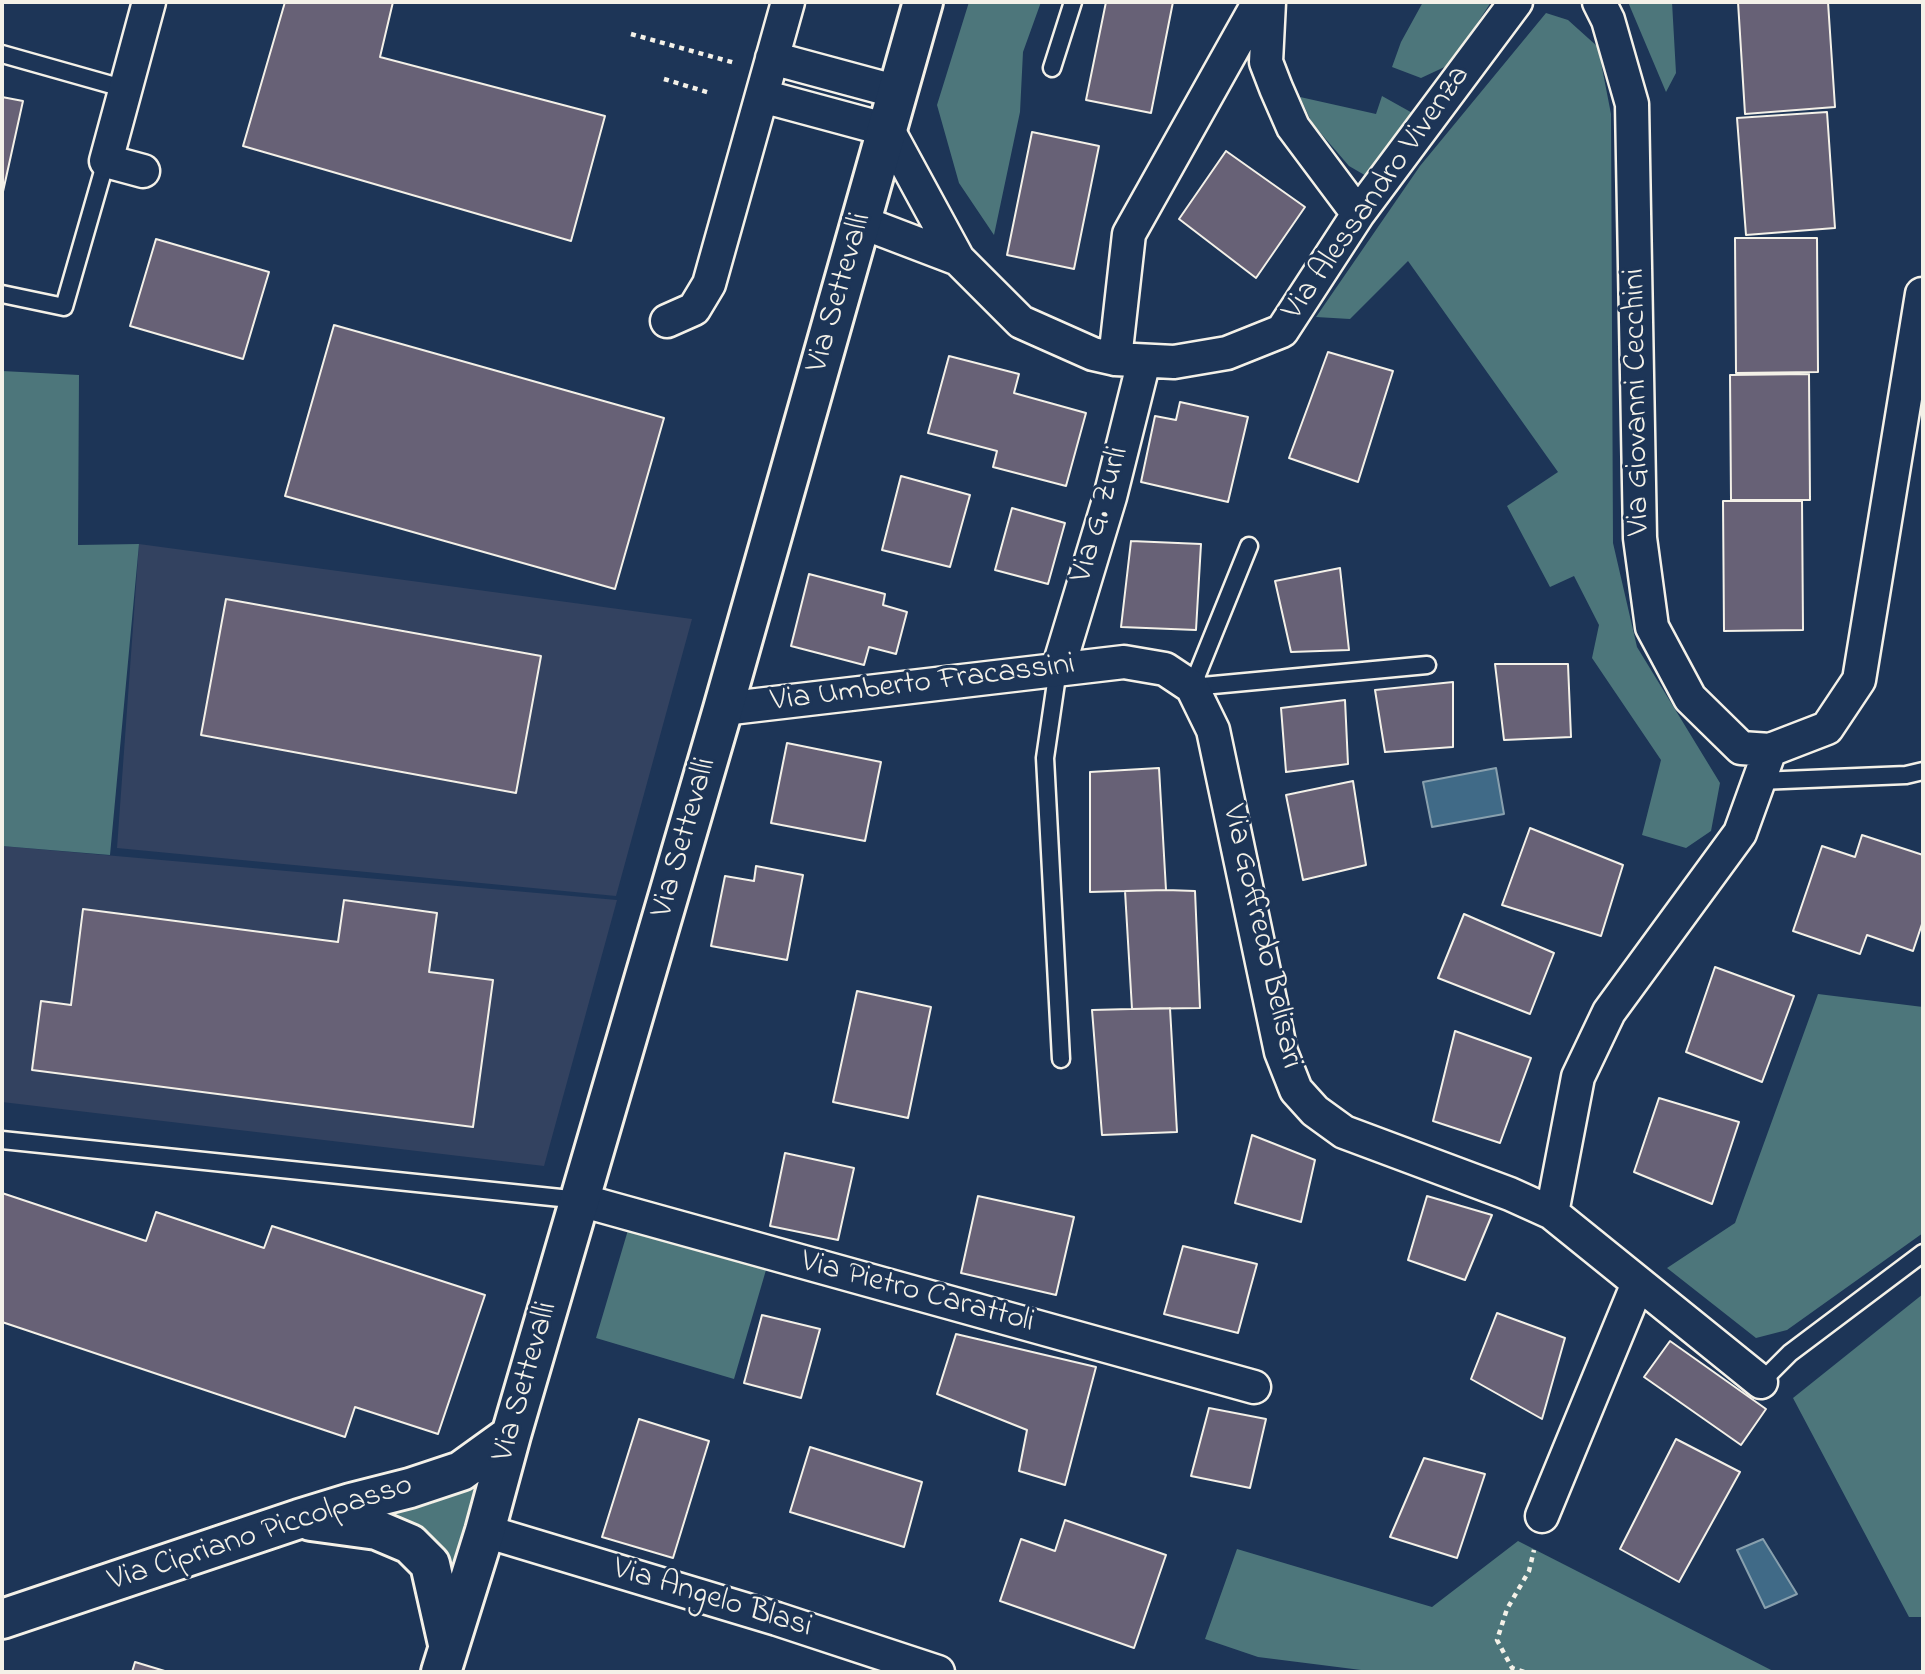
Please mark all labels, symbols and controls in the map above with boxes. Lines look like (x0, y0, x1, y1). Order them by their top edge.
street label: Via Alessandro Vivenza (1276, 59, 1480, 329)
street label: Via Settevalli (800, 209, 882, 377)
street label: Via Giovanni Cecchini (1617, 268, 1661, 536)
street label: Via G. Zurli (1064, 443, 1140, 587)
street label: Via Umberto Fracassini (769, 647, 1077, 723)
street label: Via Settevalli (645, 754, 727, 922)
street label: Via Goffredo Belisari (1211, 801, 1309, 1073)
street label: Via Pietro Carattoli (796, 1244, 1038, 1344)
street label: Via Settevalli (486, 1298, 568, 1466)
street label: Via Cipriano Piccolpasso (104, 1468, 418, 1602)
street label: Via Angelo Blasi (608, 1551, 816, 1649)

